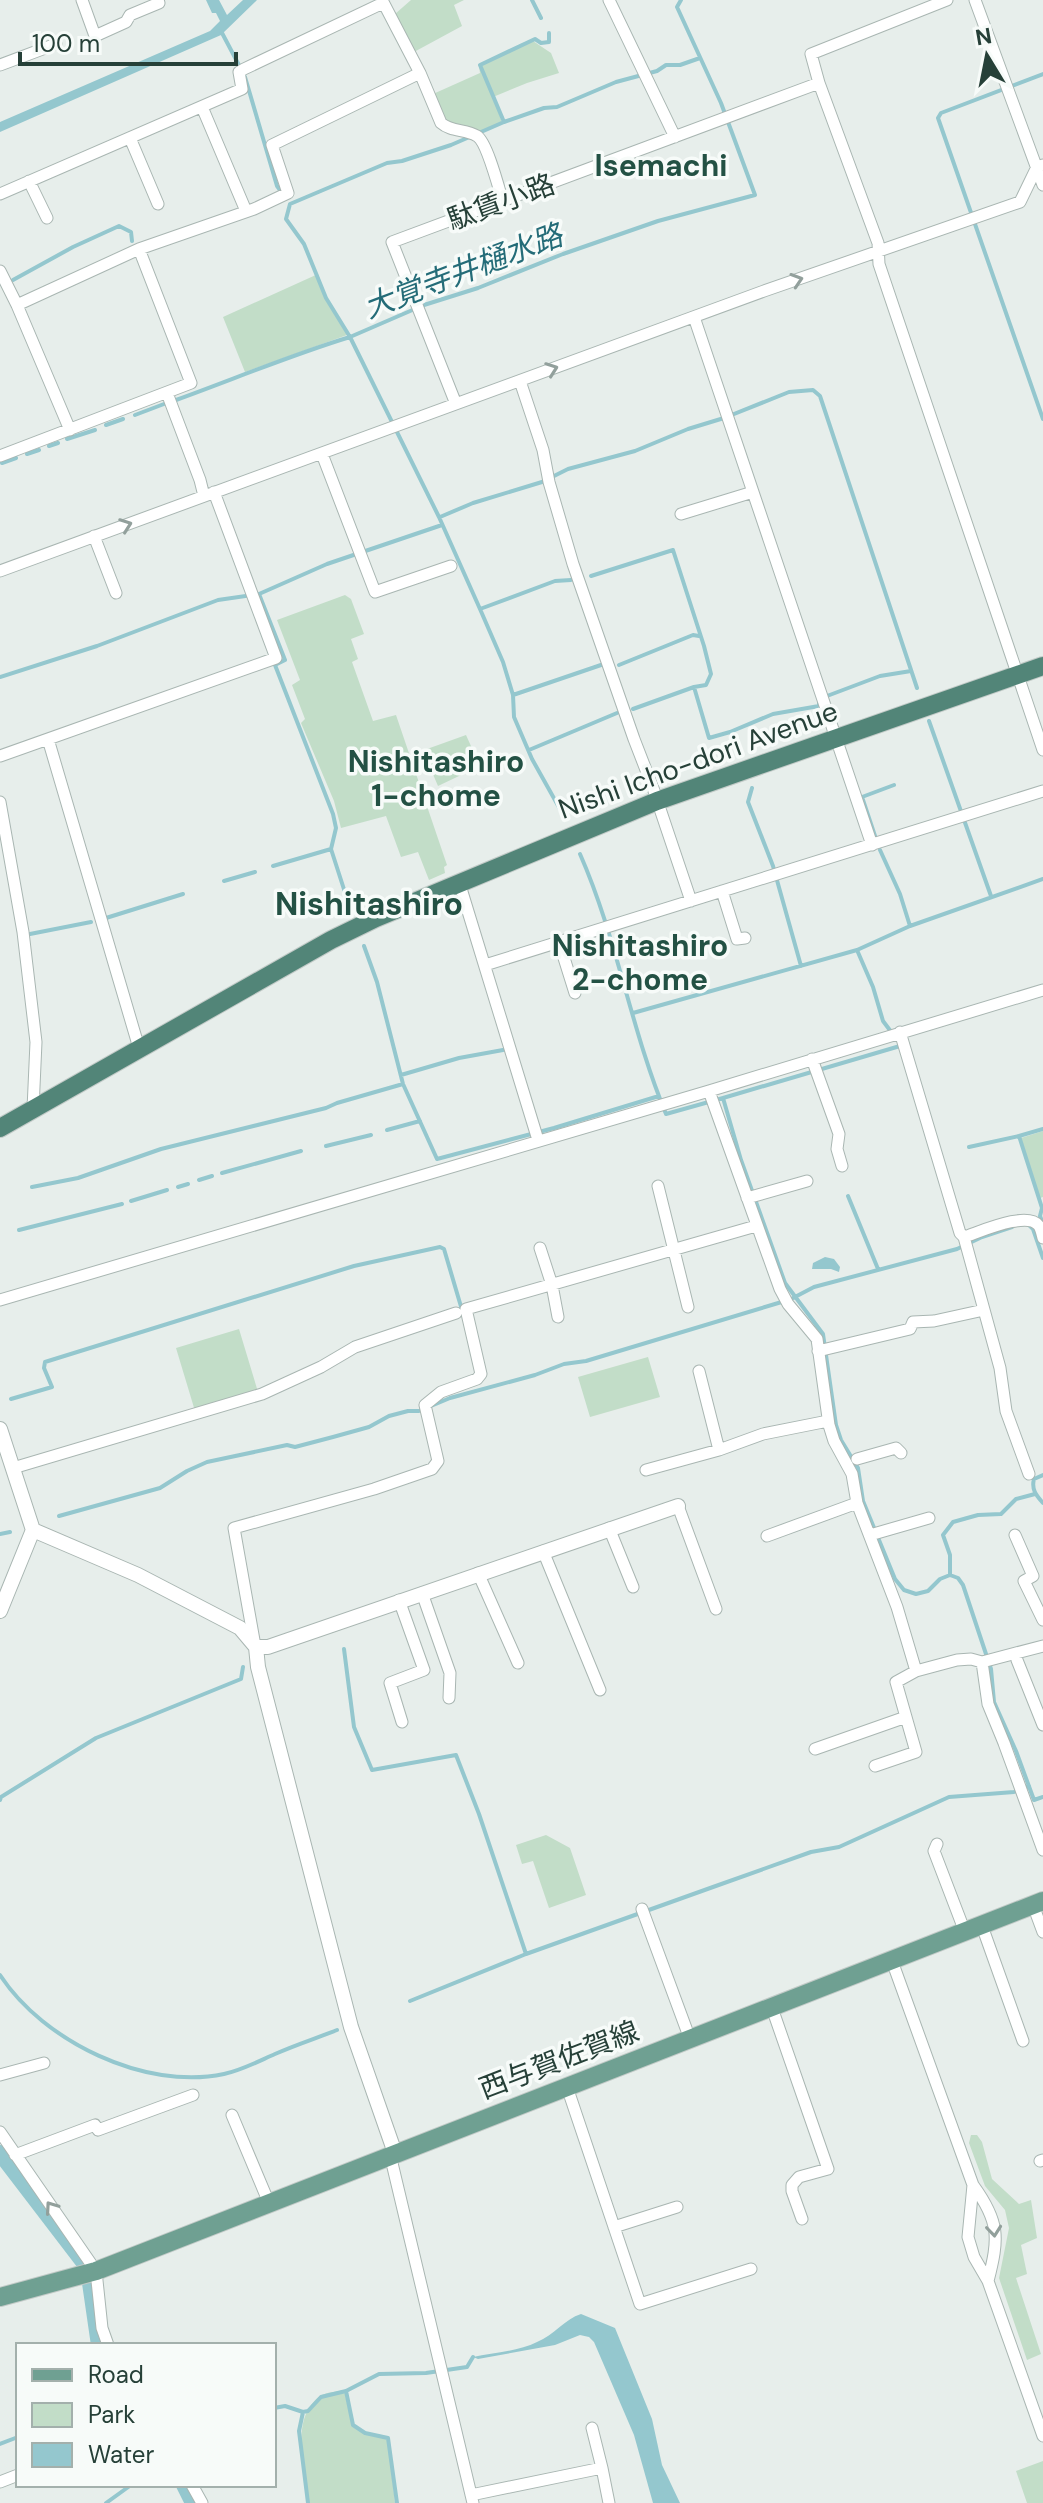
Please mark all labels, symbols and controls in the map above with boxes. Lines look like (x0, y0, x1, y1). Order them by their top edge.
scale bar (20, 16, 236, 66)
north arrow (947, 16, 1027, 96)
text: N (973, 21, 994, 52)
text: 100 m (32, 28, 100, 59)
district label: Isemachi (595, 146, 727, 185)
street label: 駄賃小路 (442, 165, 560, 239)
water label: 大覚寺井樋水路 (358, 214, 571, 327)
one-way arrow (789, 273, 803, 289)
one-way arrow (545, 362, 559, 379)
one-way arrow (118, 518, 132, 535)
street label: Nishi Icho-dori Avenue (553, 692, 843, 828)
district label: Nishitashiro 1-chome (348, 742, 524, 815)
district label: Nishitashiro (275, 883, 463, 925)
district label: Nishitashiro 2-chome (552, 926, 728, 999)
street label: 西与賀佐賀線 (474, 2013, 644, 2107)
one-way arrow (46, 2201, 61, 2215)
one-way arrow (985, 2224, 1002, 2237)
legend (16, 2343, 276, 2487)
text: Road (88, 2359, 144, 2390)
text: Park (88, 2399, 135, 2430)
text: Water (88, 2439, 154, 2470)

